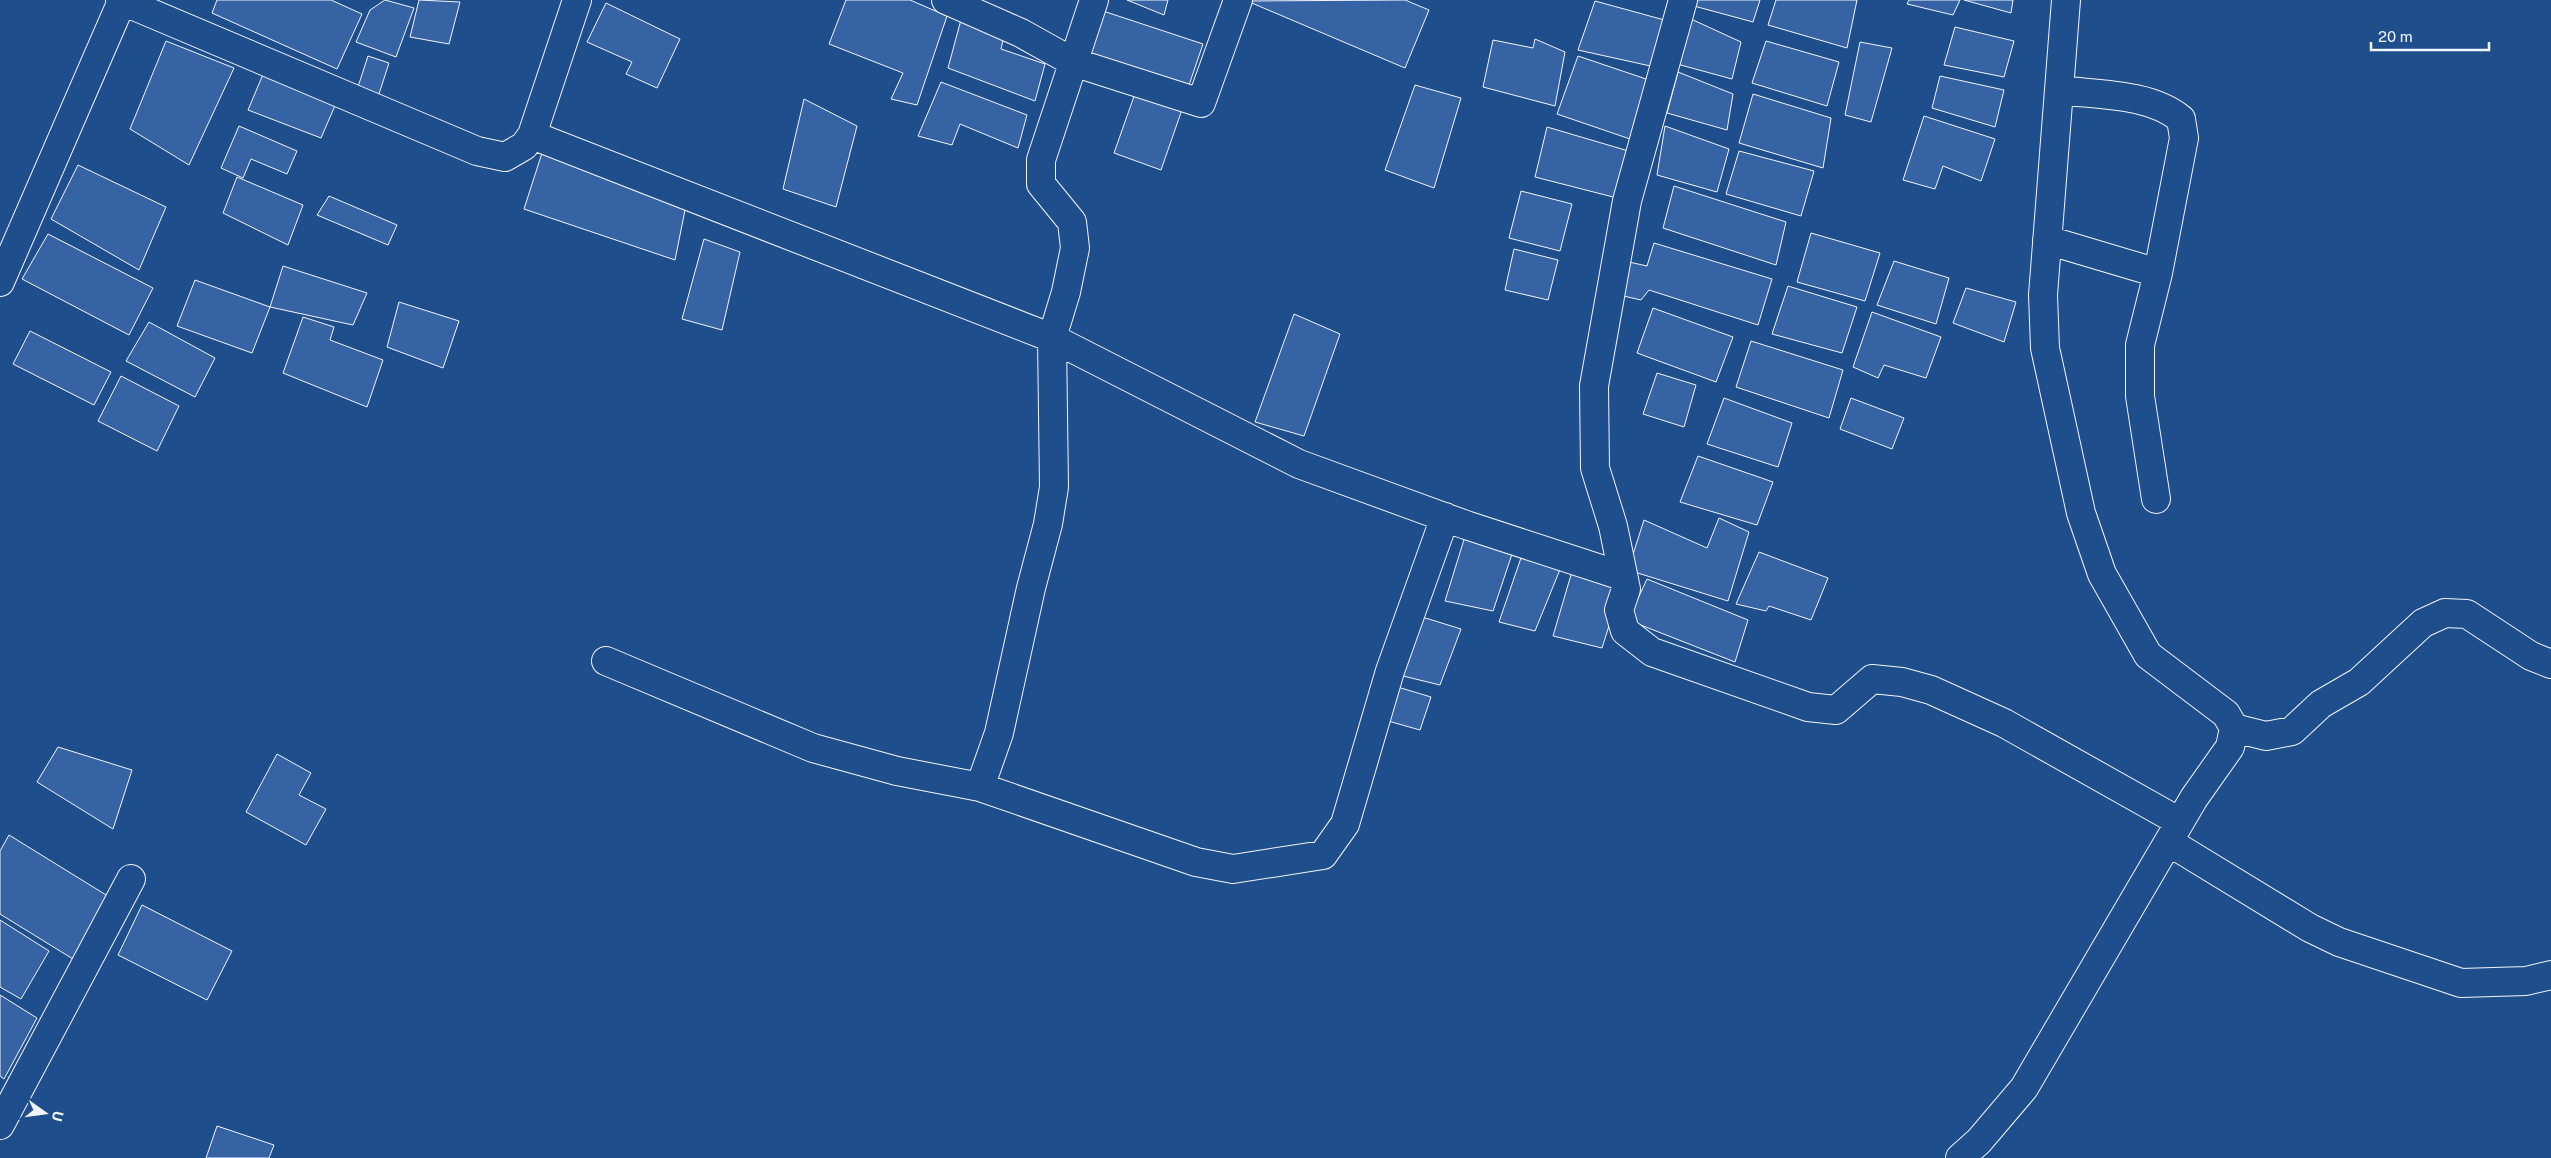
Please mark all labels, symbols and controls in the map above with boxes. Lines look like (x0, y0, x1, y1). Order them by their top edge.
scale bar (2371, 20, 2488, 52)
text: 20 m (2378, 28, 2413, 45)
north arrow (20, 1088, 70, 1138)
text: U (49, 1109, 67, 1123)

